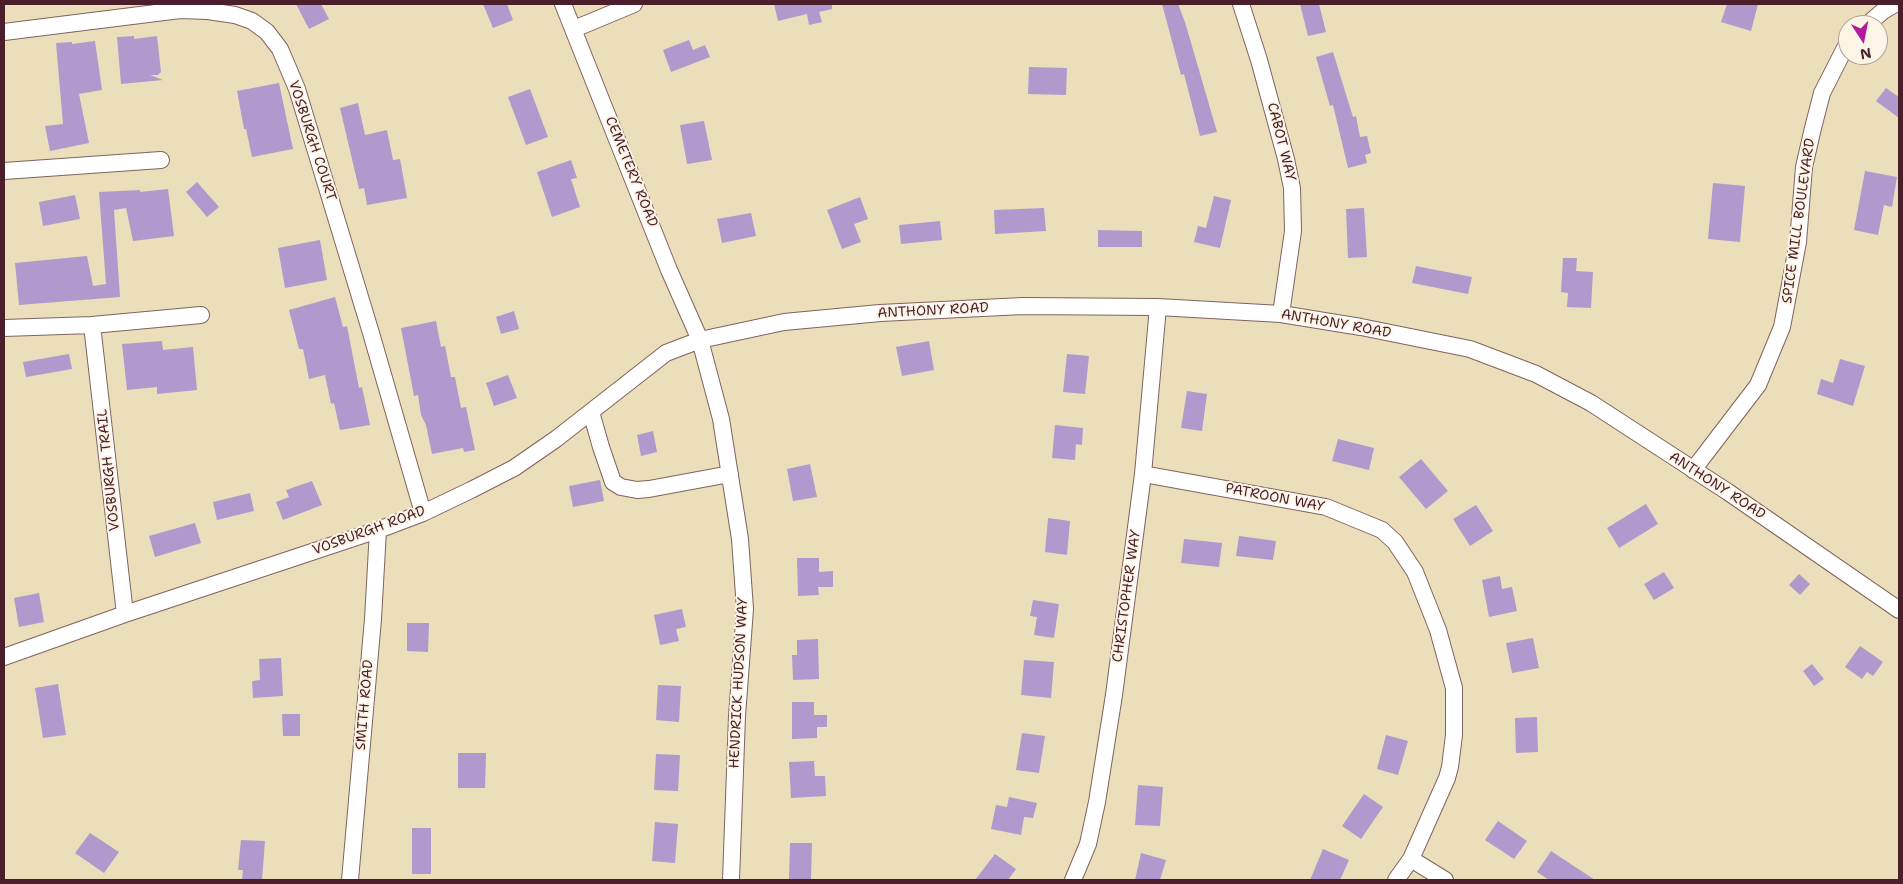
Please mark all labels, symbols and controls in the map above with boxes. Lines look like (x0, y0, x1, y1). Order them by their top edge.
north arrow (1838, 15, 1888, 65)
text: N (1859, 44, 1873, 64)
street label: VOSBURGH COURT (285, 79, 339, 203)
street label: CABOT WAY (1263, 101, 1299, 183)
street label: CEMETERY ROAD (601, 114, 661, 230)
street label: SPICE MILL BOULEVARD (1779, 137, 1819, 305)
street label: ANTHONY ROAD (877, 300, 989, 322)
street label: ANTHONY ROAD (1280, 306, 1392, 342)
street label: VOSBURGH TRAIL (94, 408, 124, 532)
street label: ANTHONY ROAD (1666, 449, 1768, 523)
street label: PATROON WAY (1224, 480, 1326, 516)
street label: VOSBURGH ROAD (310, 503, 428, 559)
street label: CHRISTOPHER WAY (1109, 529, 1145, 663)
street label: HENDRICK HUDSON WAY (726, 597, 752, 769)
street label: SMITH ROAD (353, 659, 377, 751)

